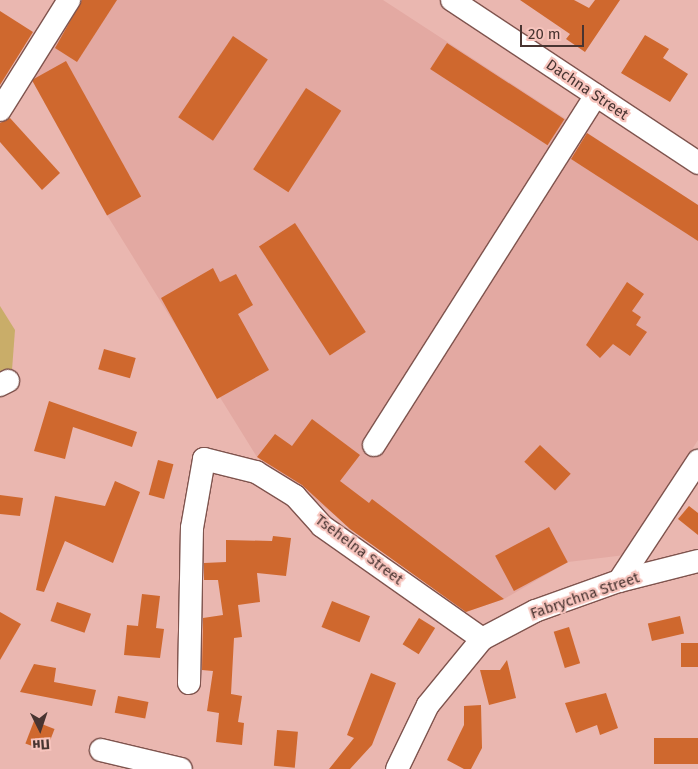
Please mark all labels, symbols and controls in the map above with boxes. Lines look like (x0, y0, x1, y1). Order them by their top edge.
scale bar (523, 15, 587, 47)
text: 20 m (528, 25, 561, 43)
street label: Dachna Street (542, 56, 632, 124)
street label: Tsehelna Street (312, 511, 406, 589)
street label: Fabrychna Street (528, 569, 642, 623)
north arrow (15, 704, 65, 754)
text: Пн (32, 735, 50, 754)

